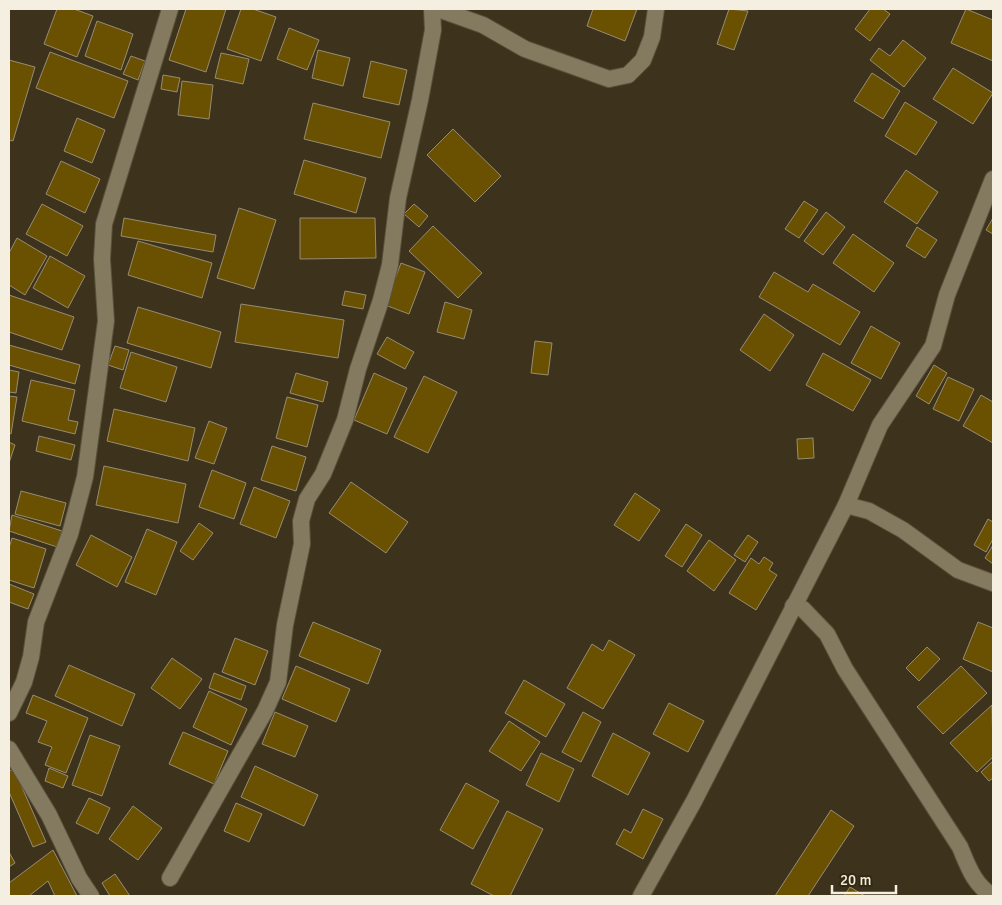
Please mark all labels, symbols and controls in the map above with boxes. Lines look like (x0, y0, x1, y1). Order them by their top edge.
scale bar (832, 862, 896, 894)
text: 20 m (840, 871, 871, 889)

